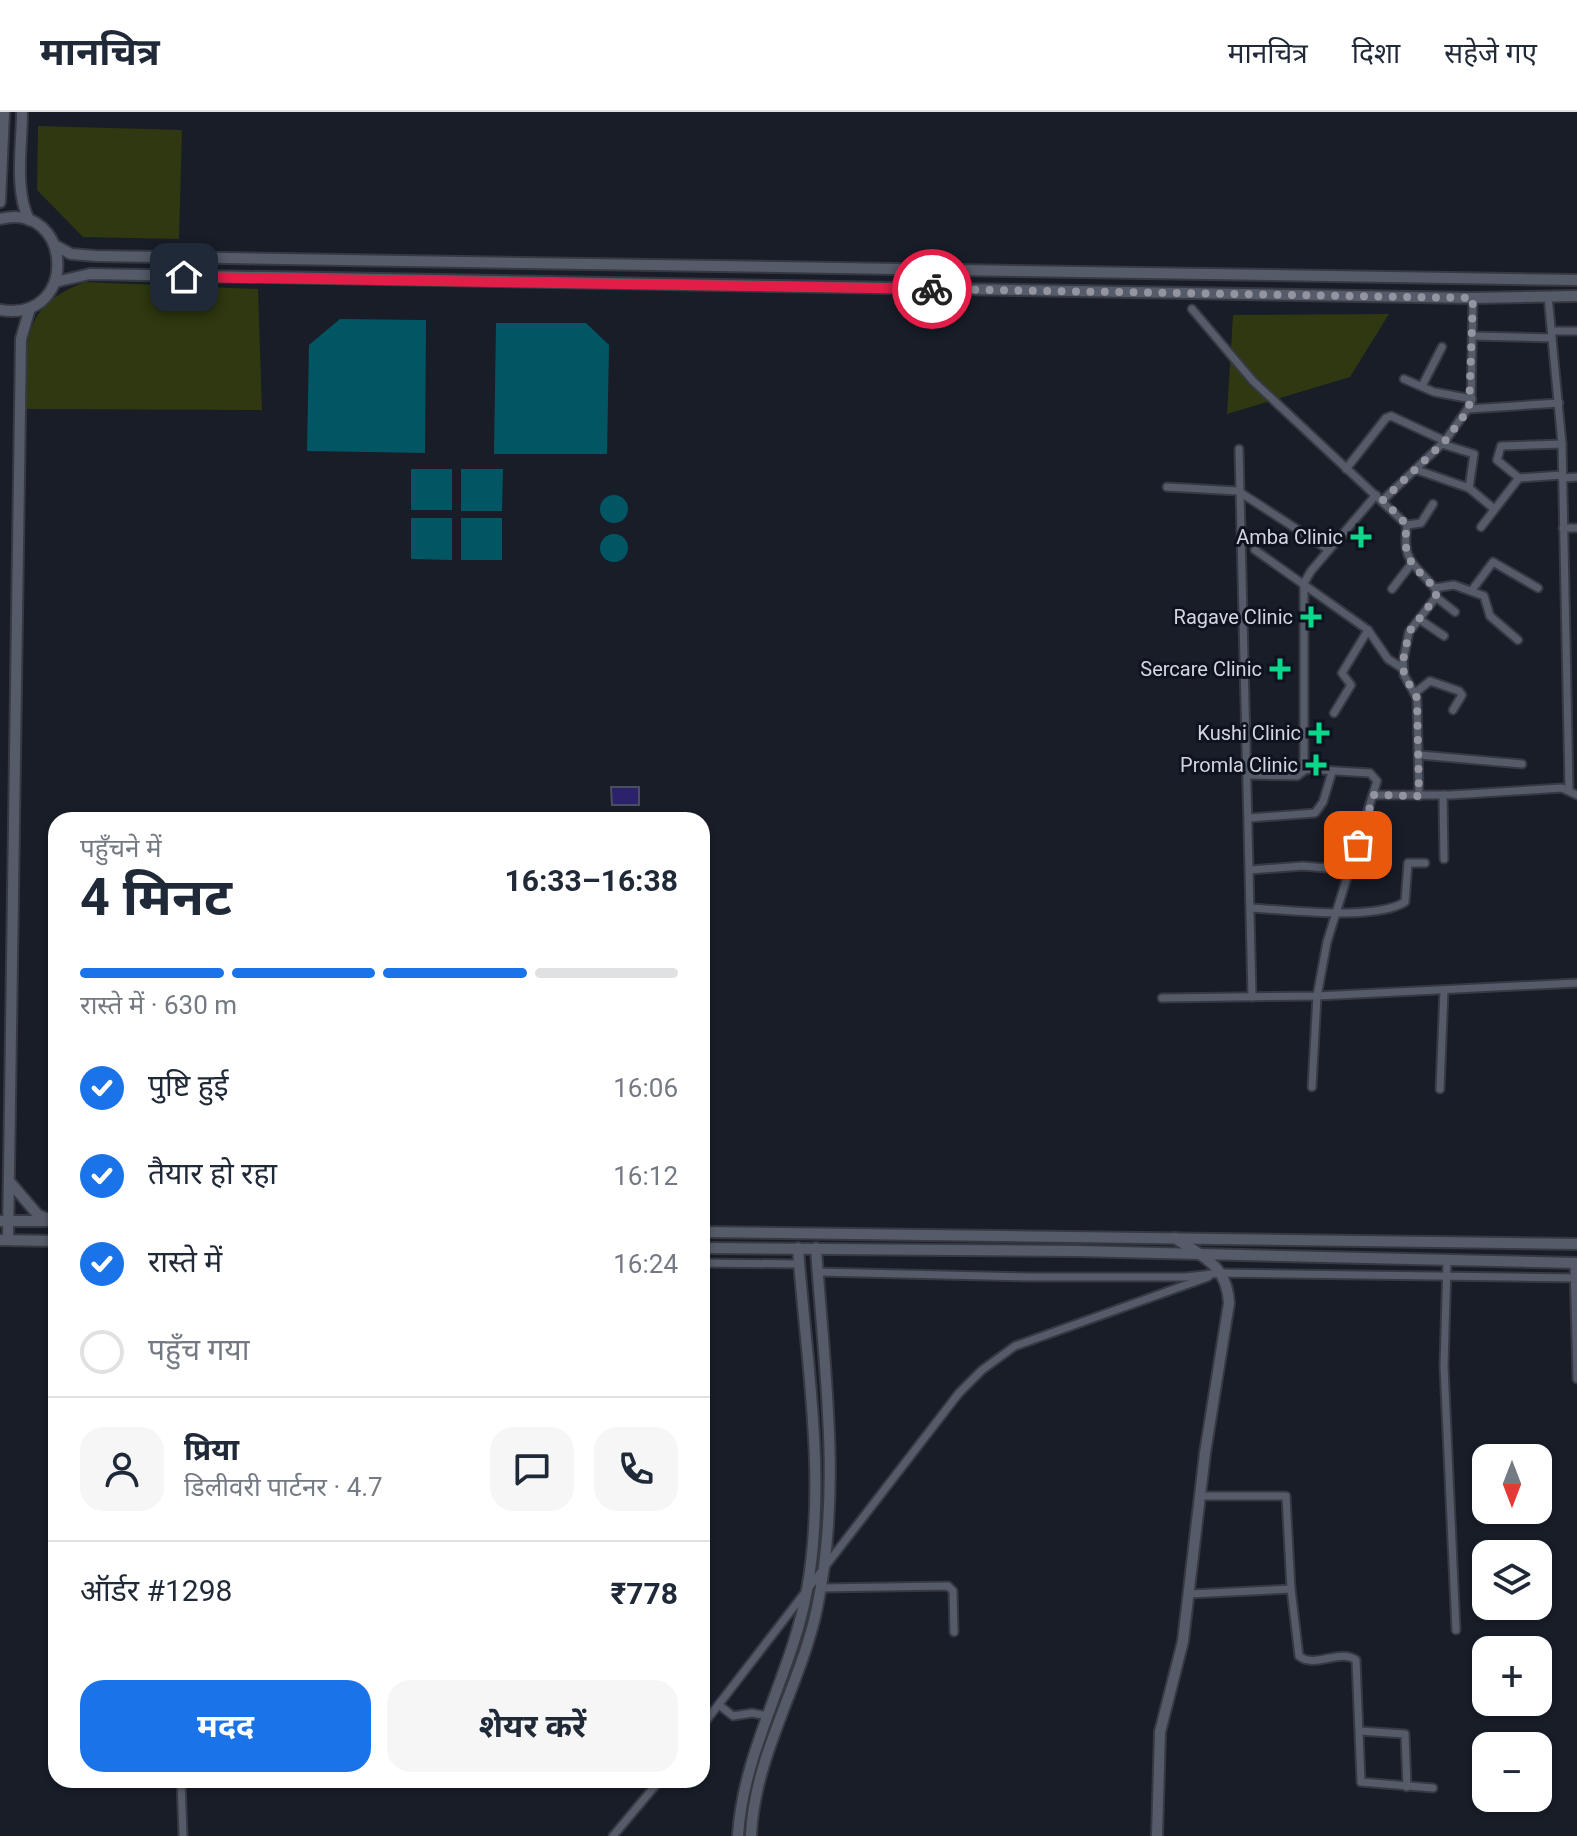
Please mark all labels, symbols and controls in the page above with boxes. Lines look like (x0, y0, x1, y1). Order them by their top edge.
text: मानचित्र (40, 30, 160, 74)
text: मानचित्र (1228, 37, 1308, 70)
text: दिशा (1352, 37, 1400, 70)
text: सहेजे गए (1444, 37, 1537, 70)
pin (150, 243, 218, 311)
courier (892, 249, 972, 329)
icon: home (162, 255, 206, 299)
icon: bike (910, 267, 954, 311)
place label: Amba Clinic (1236, 525, 1343, 549)
marker: Amba Clinic (1350, 526, 1372, 548)
place label: Ragave Clinic (1174, 605, 1293, 629)
marker: Ragave Clinic (1300, 606, 1322, 628)
place label: Sercare Clinic (1140, 657, 1262, 681)
marker: Sercare Clinic (1269, 658, 1291, 680)
place label: Kushi Clinic (1197, 721, 1301, 745)
marker: Kushi Clinic (1308, 722, 1330, 744)
place label: Promla Clinic (1180, 753, 1298, 777)
marker: Promla Clinic (1305, 754, 1327, 776)
pin (1324, 811, 1392, 879)
icon: bag (1336, 823, 1380, 867)
text: पहुँचने में (80, 833, 162, 863)
text: 16:33–16:38 (504, 863, 678, 898)
text: 4 मिनट (80, 867, 232, 928)
text: रास्ते में · 630 m (80, 990, 237, 1020)
icon: check (80, 1066, 124, 1110)
text: पुष्टि हुई (148, 1068, 228, 1103)
text: 16:06 (613, 1073, 678, 1103)
icon: check (80, 1154, 124, 1198)
text: तैयार हो रहा (148, 1156, 277, 1191)
text: 16:12 (613, 1161, 678, 1191)
icon: check (80, 1242, 124, 1286)
text: रास्ते में (148, 1244, 222, 1279)
text: 16:24 (613, 1249, 678, 1279)
text: पहुँच गया (148, 1332, 250, 1367)
button: person (80, 1427, 164, 1511)
button: chat (490, 1427, 574, 1511)
button: phone (594, 1427, 678, 1511)
text: प्रिया (184, 1432, 239, 1467)
north arrow (1472, 1444, 1552, 1524)
map controls (1472, 1444, 1552, 1812)
text: डिलीवरी पार्टनर · 4.7 (184, 1472, 383, 1502)
button: layers (1472, 1540, 1552, 1620)
text: ऑर्डर #1298 (80, 1573, 232, 1608)
text: ₹778 (611, 1576, 678, 1611)
button: + (1472, 1636, 1552, 1716)
button: मदद (80, 1680, 371, 1772)
button: शेयर करें (387, 1680, 678, 1772)
button: − (1472, 1732, 1552, 1812)

